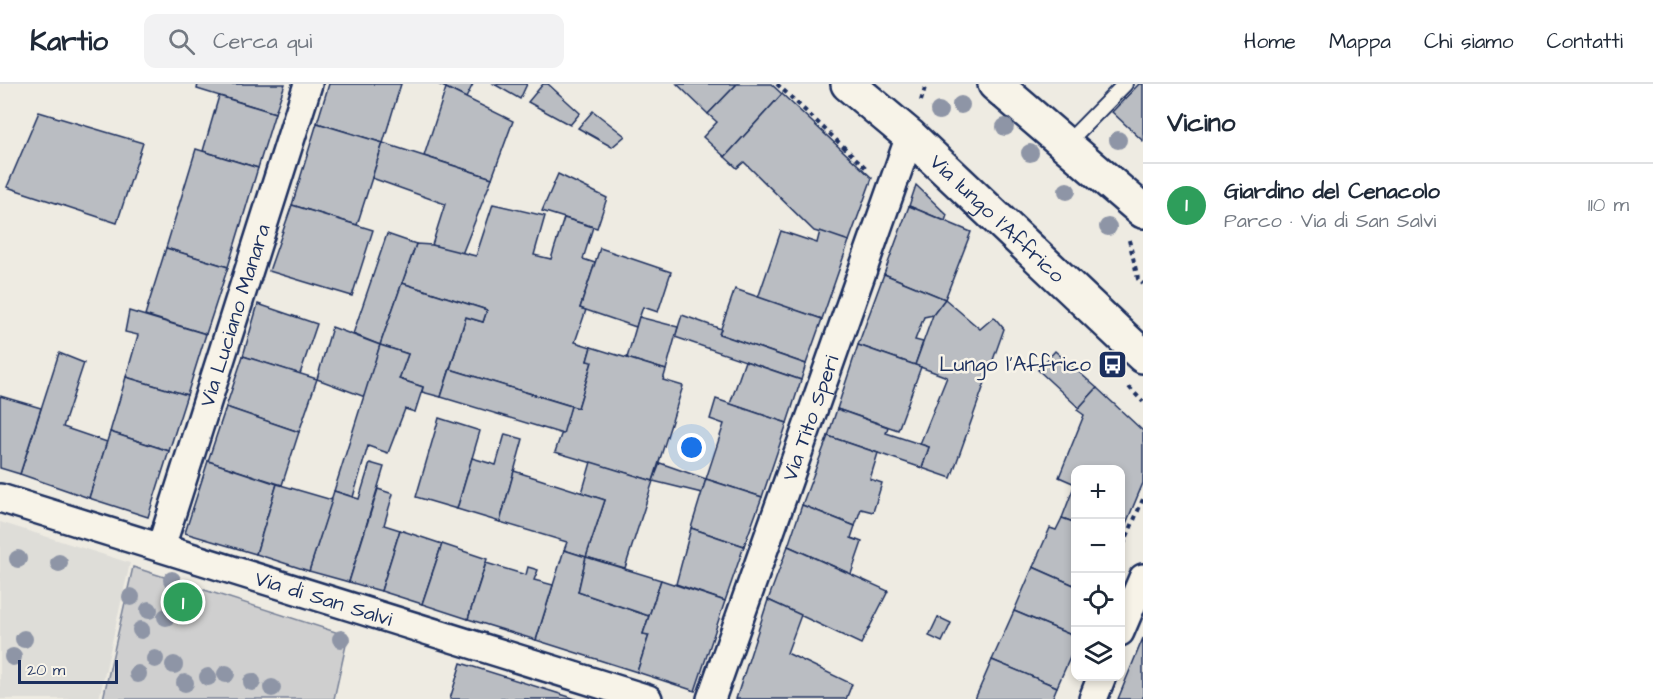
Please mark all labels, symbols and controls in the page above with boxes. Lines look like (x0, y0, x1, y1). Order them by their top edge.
search box (144, 14, 564, 68)
text: Kartio (30, 22, 108, 61)
icon: search (165, 25, 198, 58)
text: Cerca qui (213, 26, 312, 57)
text: Home (1244, 27, 1296, 56)
text: Mappa (1329, 27, 1391, 56)
text: Chi siamo (1424, 27, 1513, 56)
text: Contatti (1546, 27, 1623, 56)
text: Vicino (1167, 105, 1235, 141)
street label: Via lungo l'Affrico (923, 148, 1071, 290)
text: Giardino del Cenacolo (1224, 176, 1440, 207)
text: 1 (1185, 191, 1188, 219)
text: 110 m (1588, 191, 1629, 219)
text: Parco · Via di San Salvi (1224, 207, 1436, 235)
street label: Via Luciano Manara (192, 220, 278, 411)
bus stop icon: Lungo l'Affrico (1096, 348, 1128, 380)
place label: Lungo l'Affrico (939, 350, 1091, 381)
street label: Via Tito Speri (775, 351, 846, 485)
your location (677, 433, 706, 462)
map controls (1071, 465, 1125, 681)
button: + (1071, 465, 1125, 519)
button: − (1071, 519, 1125, 573)
street label: Via di San Salvi (251, 564, 396, 634)
button: locate (1071, 573, 1125, 627)
pin: 1 (164, 580, 202, 624)
button: layers (1071, 627, 1125, 681)
scale bar (18, 657, 118, 684)
text: 20 m (27, 659, 65, 681)

